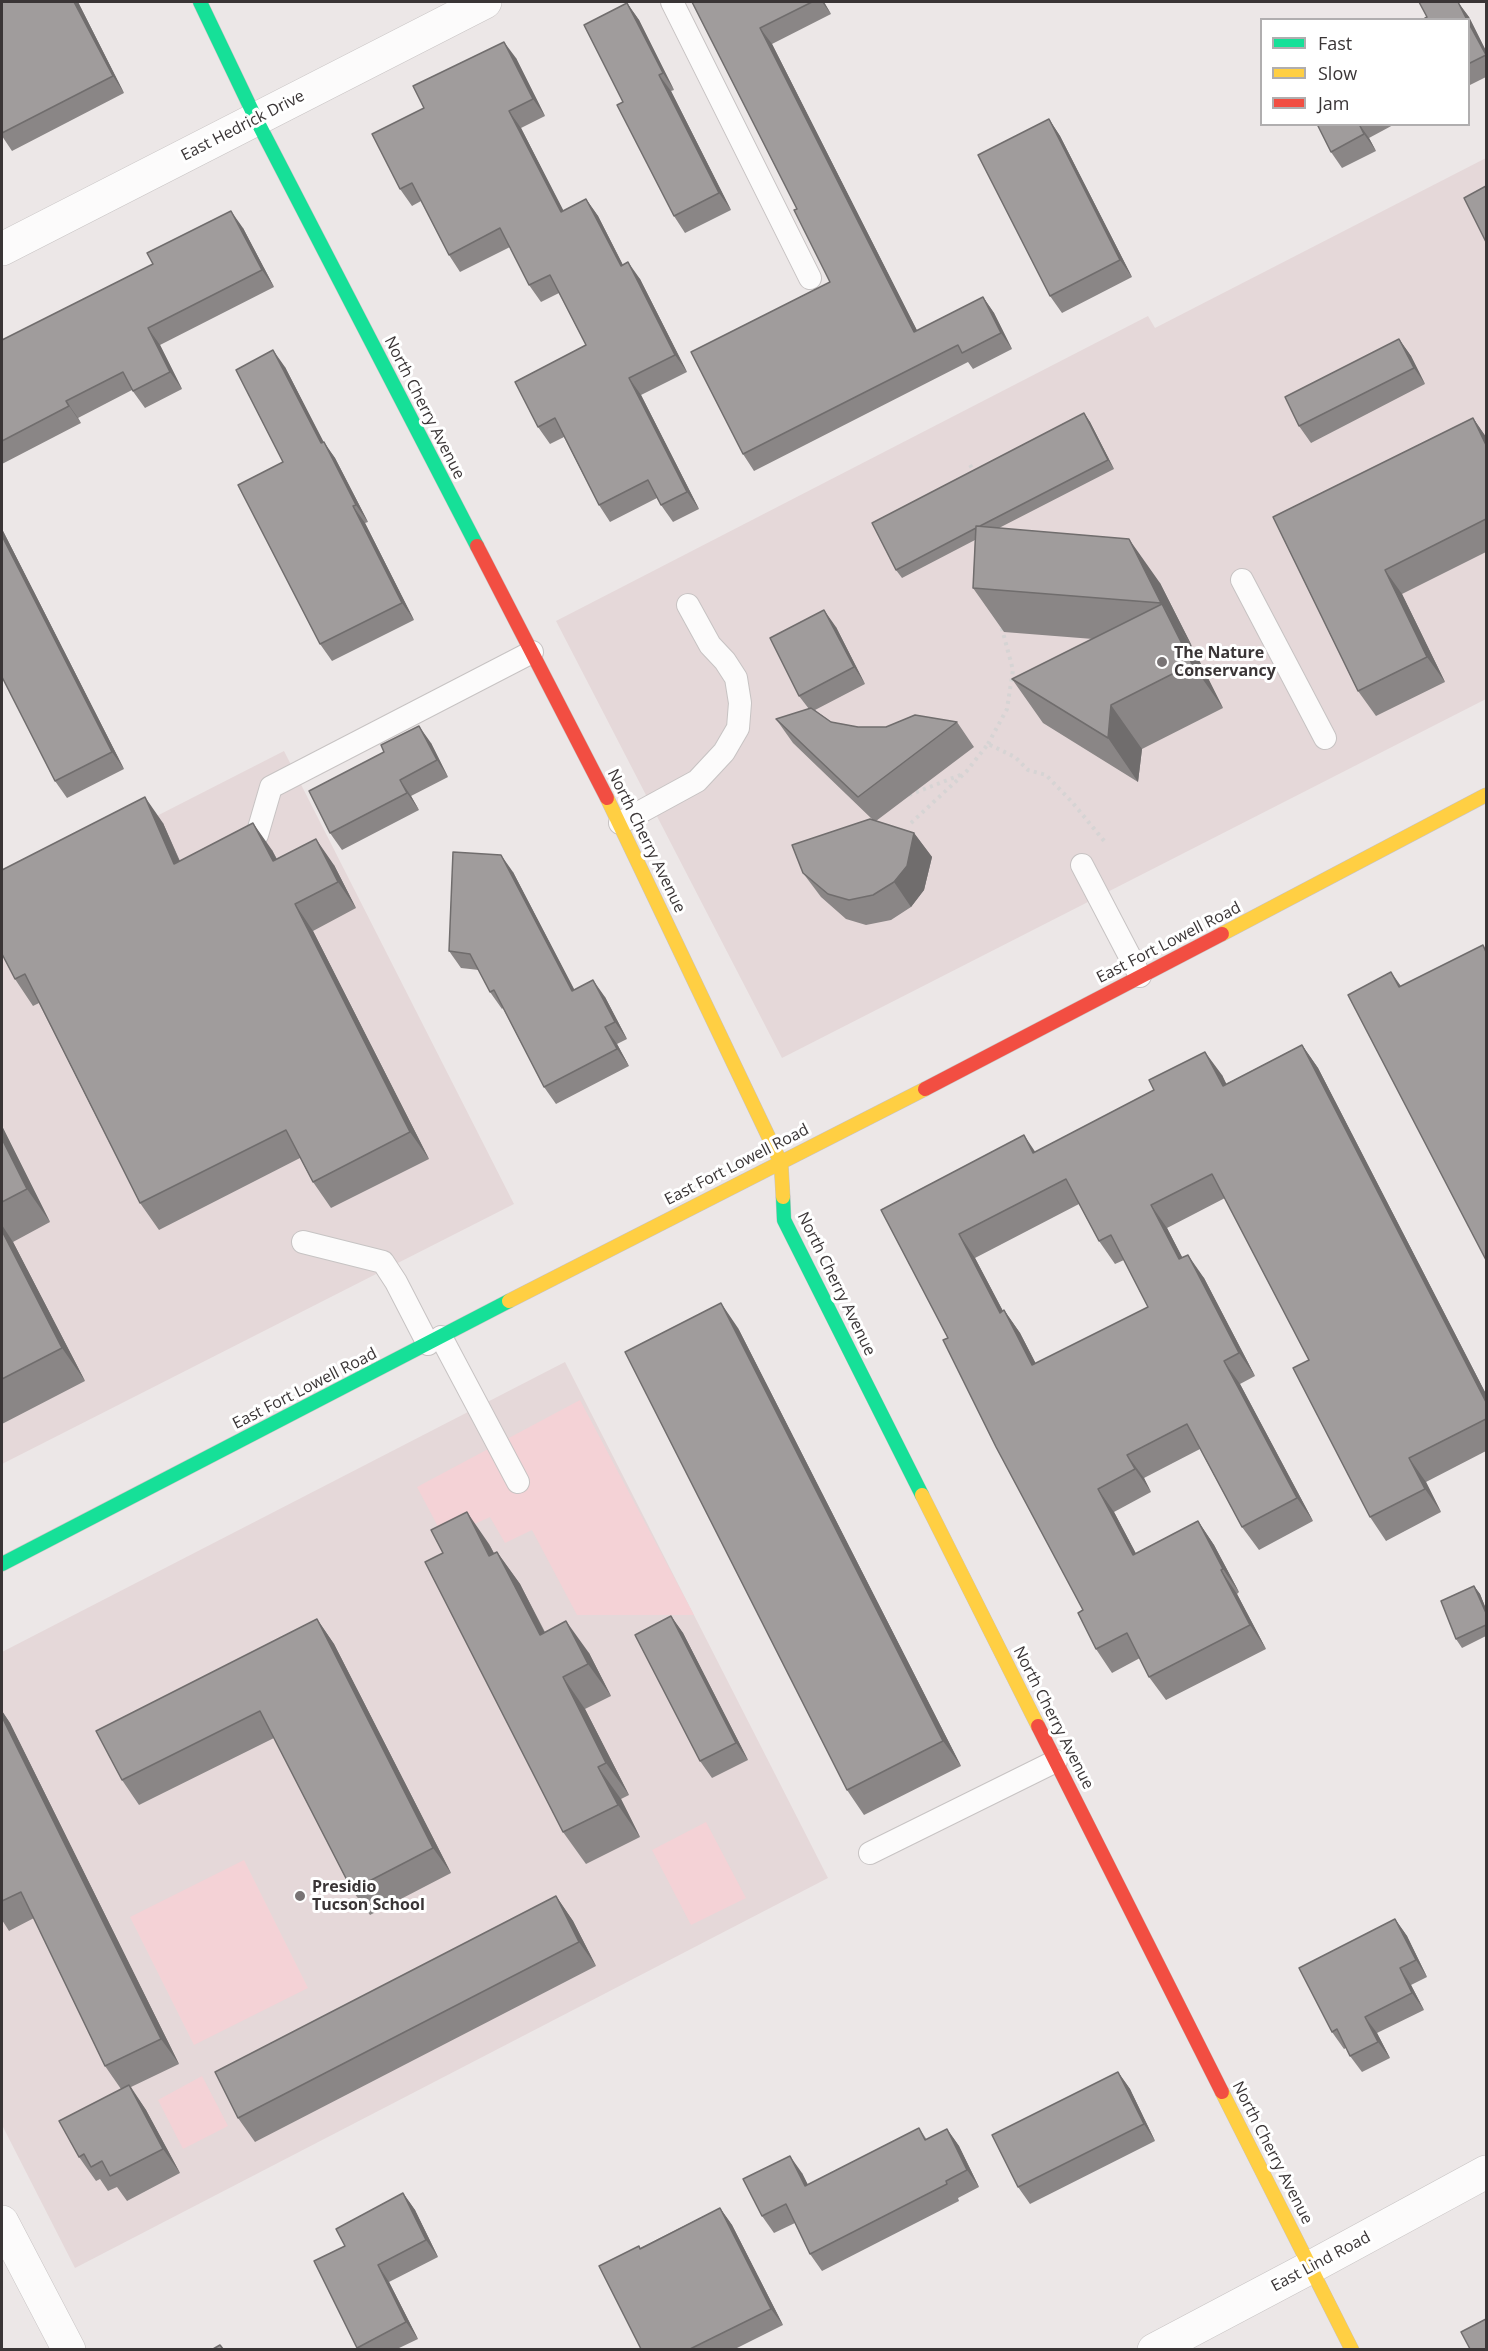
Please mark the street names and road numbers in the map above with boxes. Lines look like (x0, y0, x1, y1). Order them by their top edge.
street label: East Hedrick Drive (178, 87, 308, 165)
street label: North Cherry Avenue (380, 333, 468, 483)
street label: North Cherry Avenue (603, 766, 689, 916)
street label: East Fort Lowell Road (1094, 898, 1244, 988)
street label: East Fort Lowell Road (662, 1120, 812, 1210)
street label: North Cherry Avenue (793, 1209, 879, 1359)
street label: East Fort Lowell Road (230, 1344, 380, 1434)
street label: North Cherry Avenue (1009, 1643, 1097, 1793)
street label: North Cherry Avenue (1228, 2078, 1316, 2228)
street label: East Lind Road (1268, 2228, 1374, 2296)

